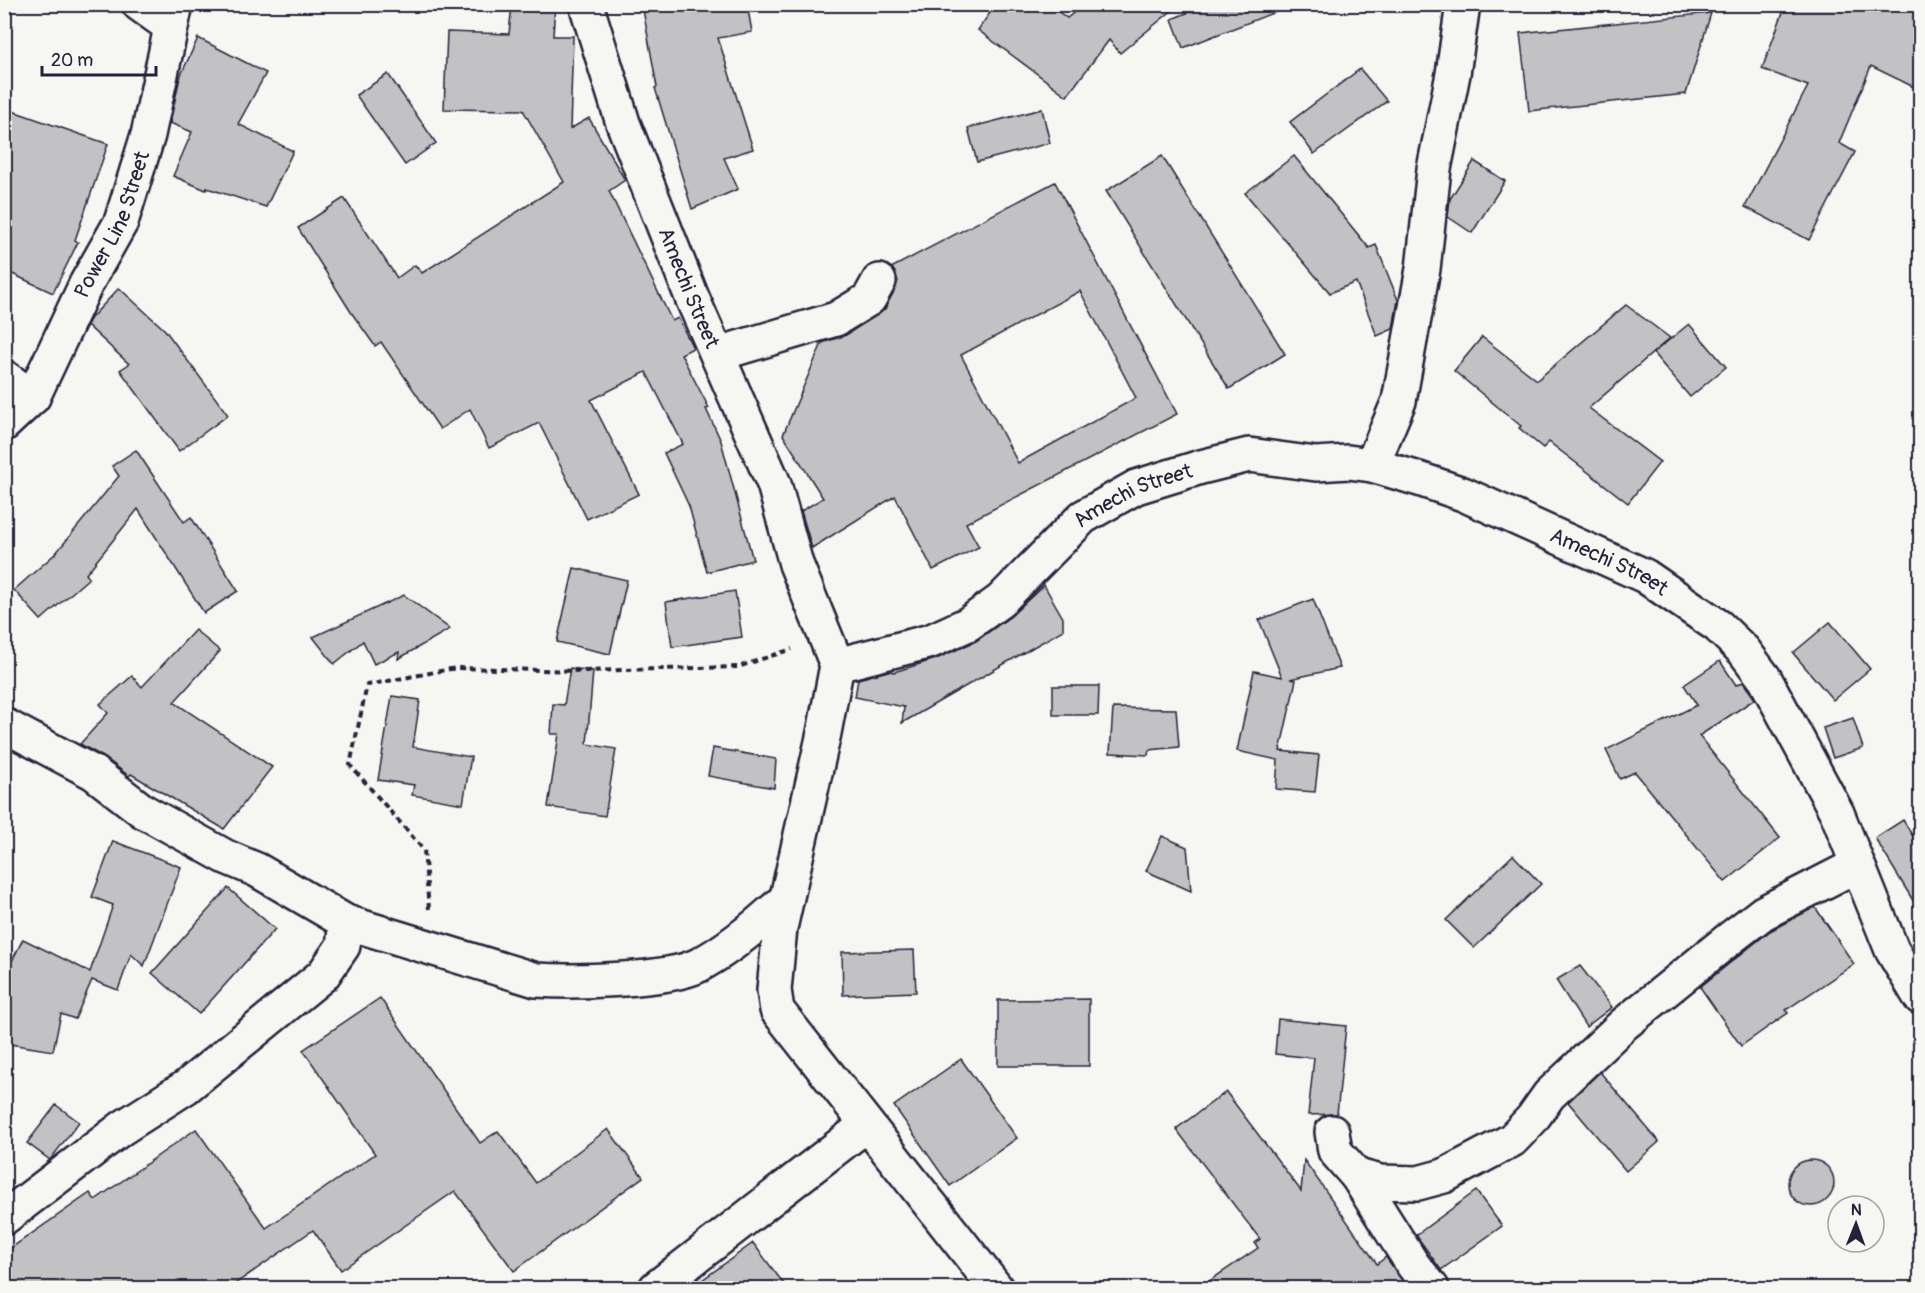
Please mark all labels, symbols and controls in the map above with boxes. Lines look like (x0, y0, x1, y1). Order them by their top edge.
scale bar (42, 39, 156, 77)
text: 20 m (51, 49, 93, 72)
street label: Power Line Street (68, 147, 156, 302)
street label: Amechi Street (652, 224, 726, 353)
street label: Amechi Street (1067, 457, 1196, 534)
street label: Amechi Street (1546, 522, 1674, 602)
north arrow (1826, 1194, 1886, 1254)
text: N (1851, 1200, 1862, 1220)

